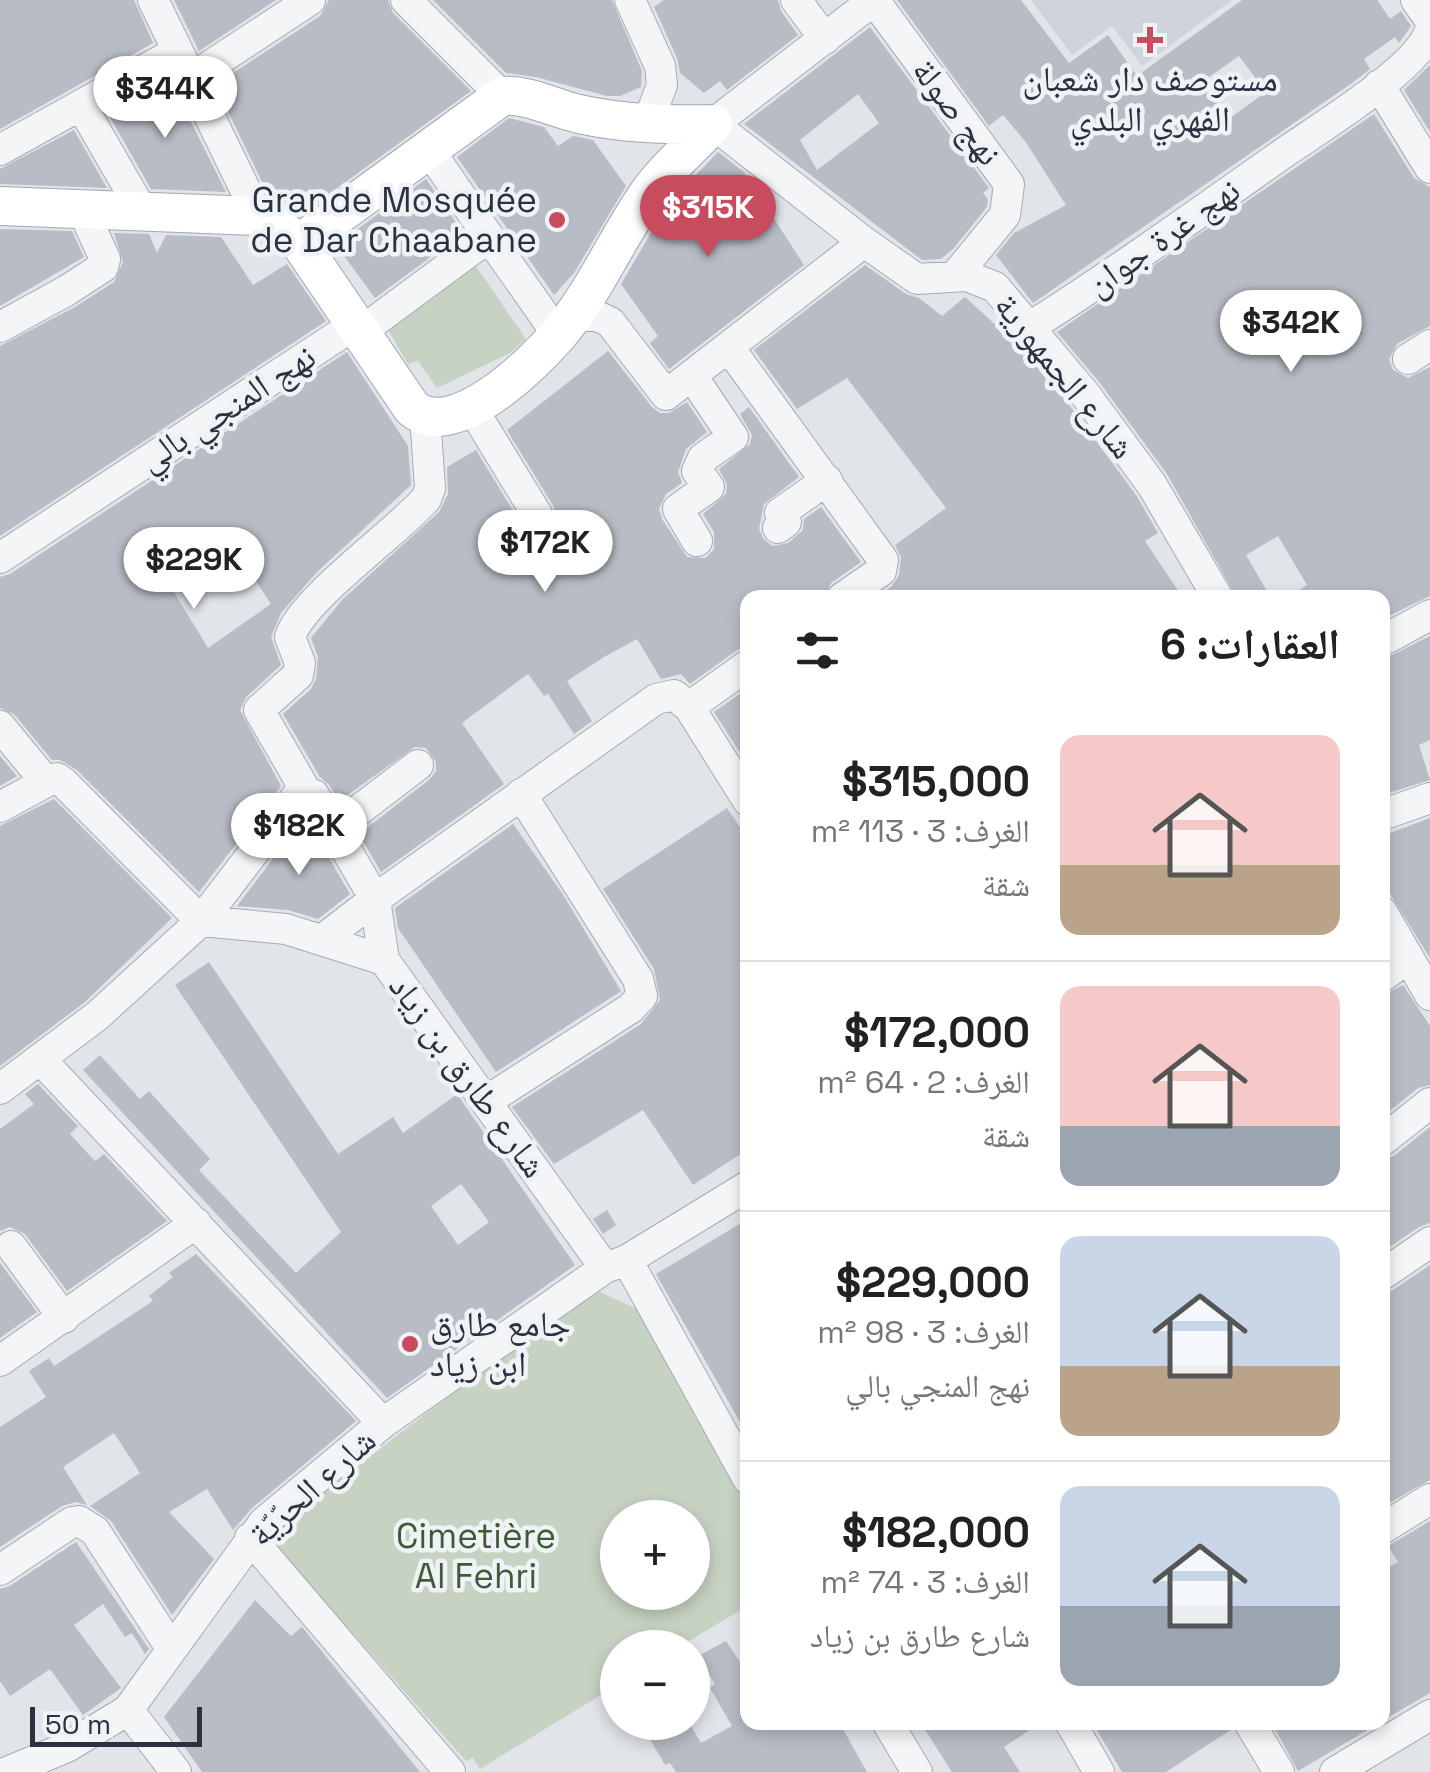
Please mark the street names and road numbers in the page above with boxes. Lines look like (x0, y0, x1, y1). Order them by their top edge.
street label: نهج صولة (903, 50, 1011, 174)
street label: نهج غرة جوان (1078, 168, 1248, 306)
street label: شارع الجمهورية (985, 284, 1145, 468)
street label: نهج المنجي بالي (130, 335, 327, 486)
street label: شارع طارق بن زياد (379, 966, 557, 1186)
street label: شارع الحرّيّة (239, 1418, 385, 1556)

